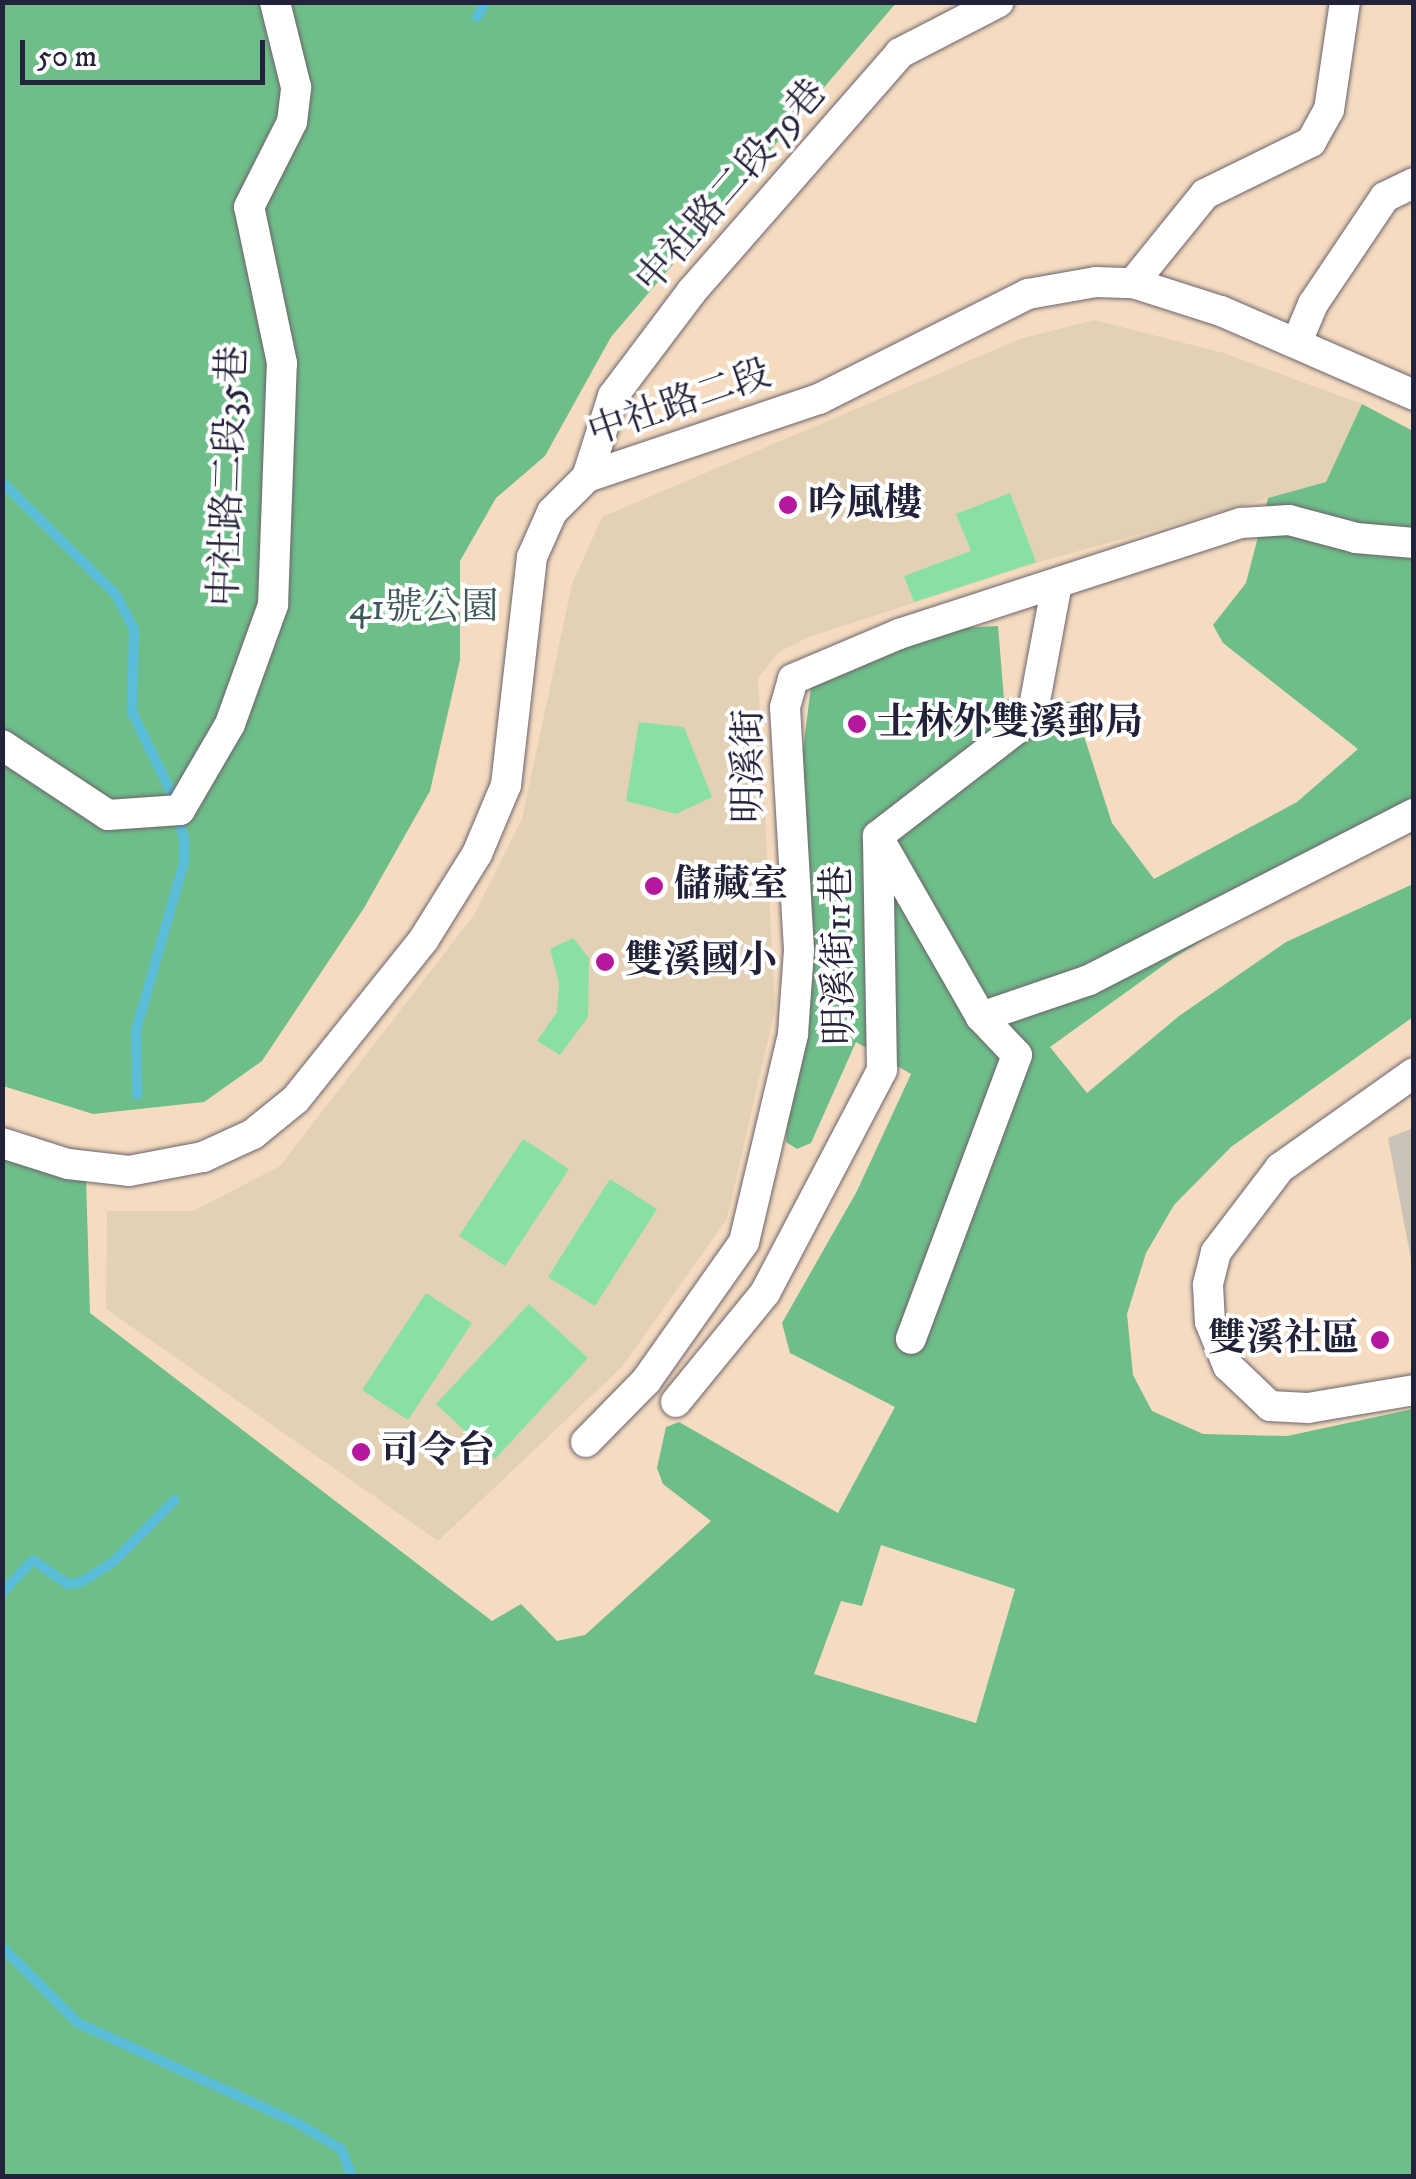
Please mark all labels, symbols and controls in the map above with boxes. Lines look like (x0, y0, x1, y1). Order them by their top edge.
scale bar (25, 20, 270, 82)
text: 50 m (37, 39, 97, 76)
street label: 中社路二段79巷 (627, 71, 837, 303)
street label: 中社路二段35巷 (203, 345, 257, 607)
street label: 中社路二段 (583, 352, 777, 456)
place label: 吟風樓 (808, 482, 922, 528)
marker: 吟風樓 (777, 494, 799, 516)
park label: 41號公園 (349, 586, 499, 632)
place label: 士林外雙溪郵局 (877, 701, 1143, 747)
street label: 明溪街 (727, 709, 773, 823)
marker: 士林外雙溪郵局 (846, 713, 868, 735)
place label: 儲藏室 (674, 863, 788, 909)
street label: 明溪街11巷 (816, 865, 864, 1045)
marker: 儲藏室 (643, 875, 665, 897)
place label: 雙溪國小 (625, 939, 777, 985)
marker: 雙溪國小 (594, 951, 616, 973)
place label: 雙溪社區 (1208, 1317, 1360, 1363)
marker: 雙溪社區 (1369, 1329, 1391, 1351)
place label: 司令台 (381, 1429, 495, 1475)
marker: 司令台 (350, 1441, 372, 1463)

